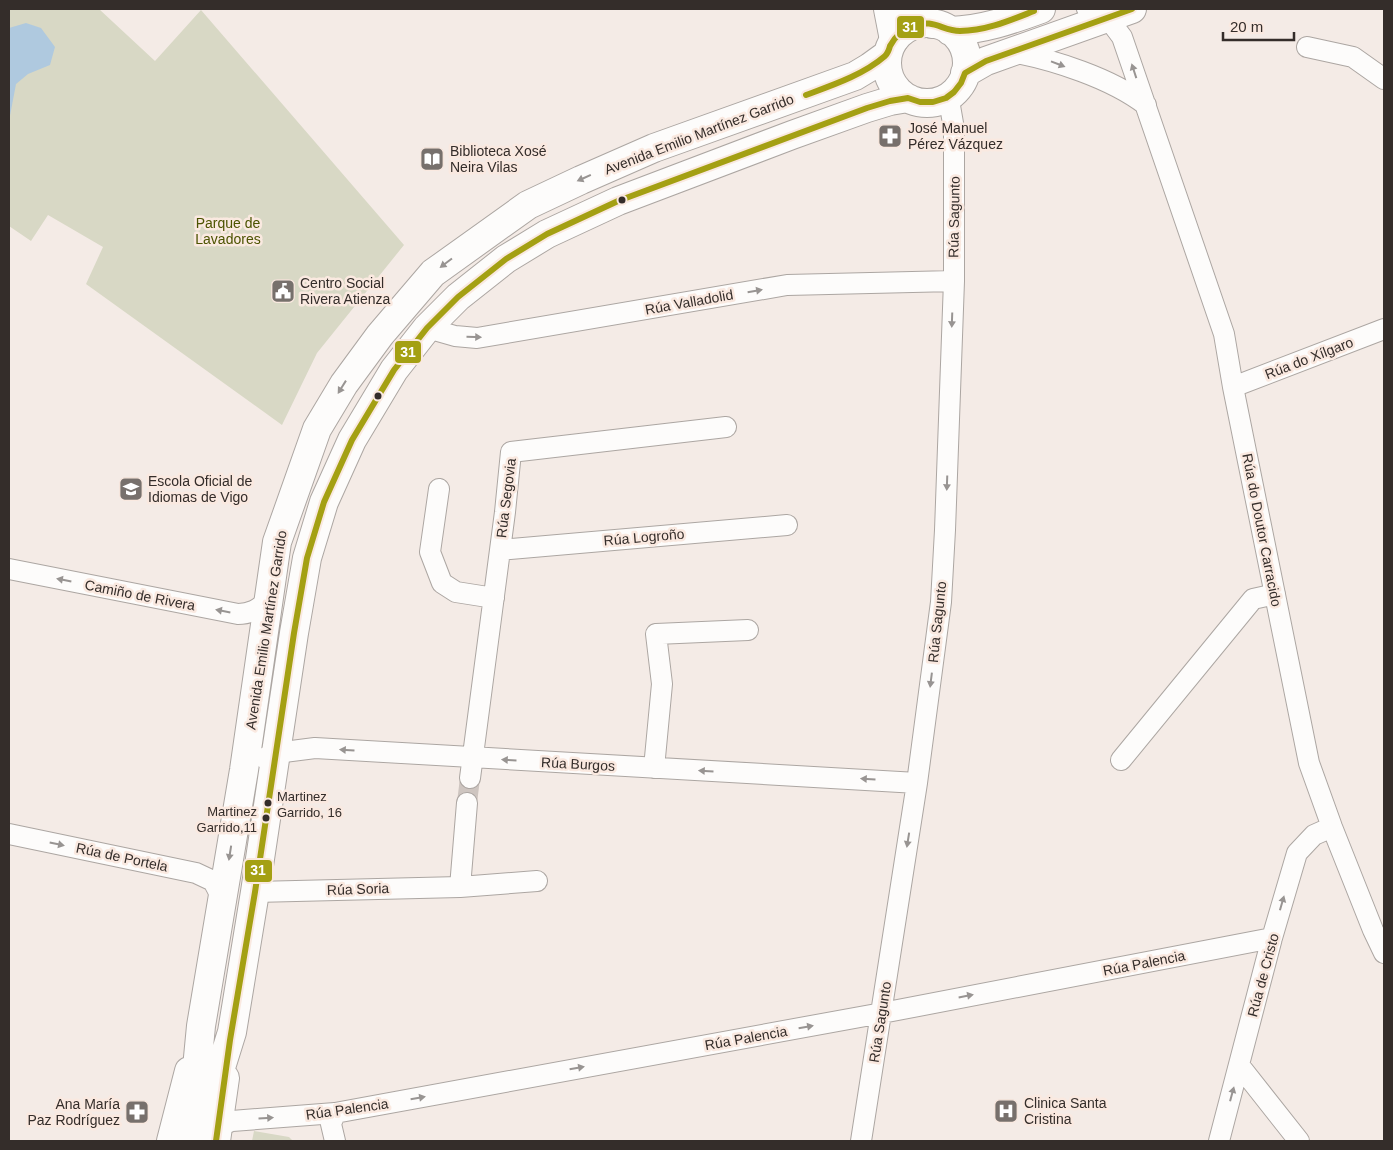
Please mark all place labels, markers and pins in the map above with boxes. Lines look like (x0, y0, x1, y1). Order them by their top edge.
place label: José Manuel Pérez Vázquez (908, 120, 1003, 152)
pharmacy icon: José Manuel Pérez Vázquez (877, 123, 903, 149)
place label: Biblioteca Xosé Neira Vilas (450, 143, 547, 175)
library icon: Biblioteca Xosé Neira Vilas (419, 146, 445, 172)
unlabelled marker (617, 195, 627, 205)
place label: Centro Social Rivera Atienza (300, 275, 390, 307)
public building icon: Centro Social Rivera Atienza (270, 278, 296, 304)
unlabelled marker (373, 391, 383, 401)
place label: Escola Oficial de Idiomas de Vigo (148, 473, 252, 505)
school or university icon: Escola Oficial de Idiomas de Vigo (118, 476, 144, 502)
place label: Martinez Garrido, 16 (277, 789, 342, 820)
marker: Martinez Garrido, 16 (263, 798, 273, 808)
place label: Martinez Garrido,11 (197, 804, 257, 835)
marker: Martinez Garrido,11 (261, 813, 271, 823)
place label: Clinica Santa Cristina (1024, 1095, 1107, 1127)
place label: Ana María Paz Rodríguez (27, 1096, 120, 1128)
hospital icon: Clinica Santa Cristina (993, 1098, 1019, 1124)
pharmacy icon: Ana María Paz Rodríguez (124, 1099, 150, 1125)

